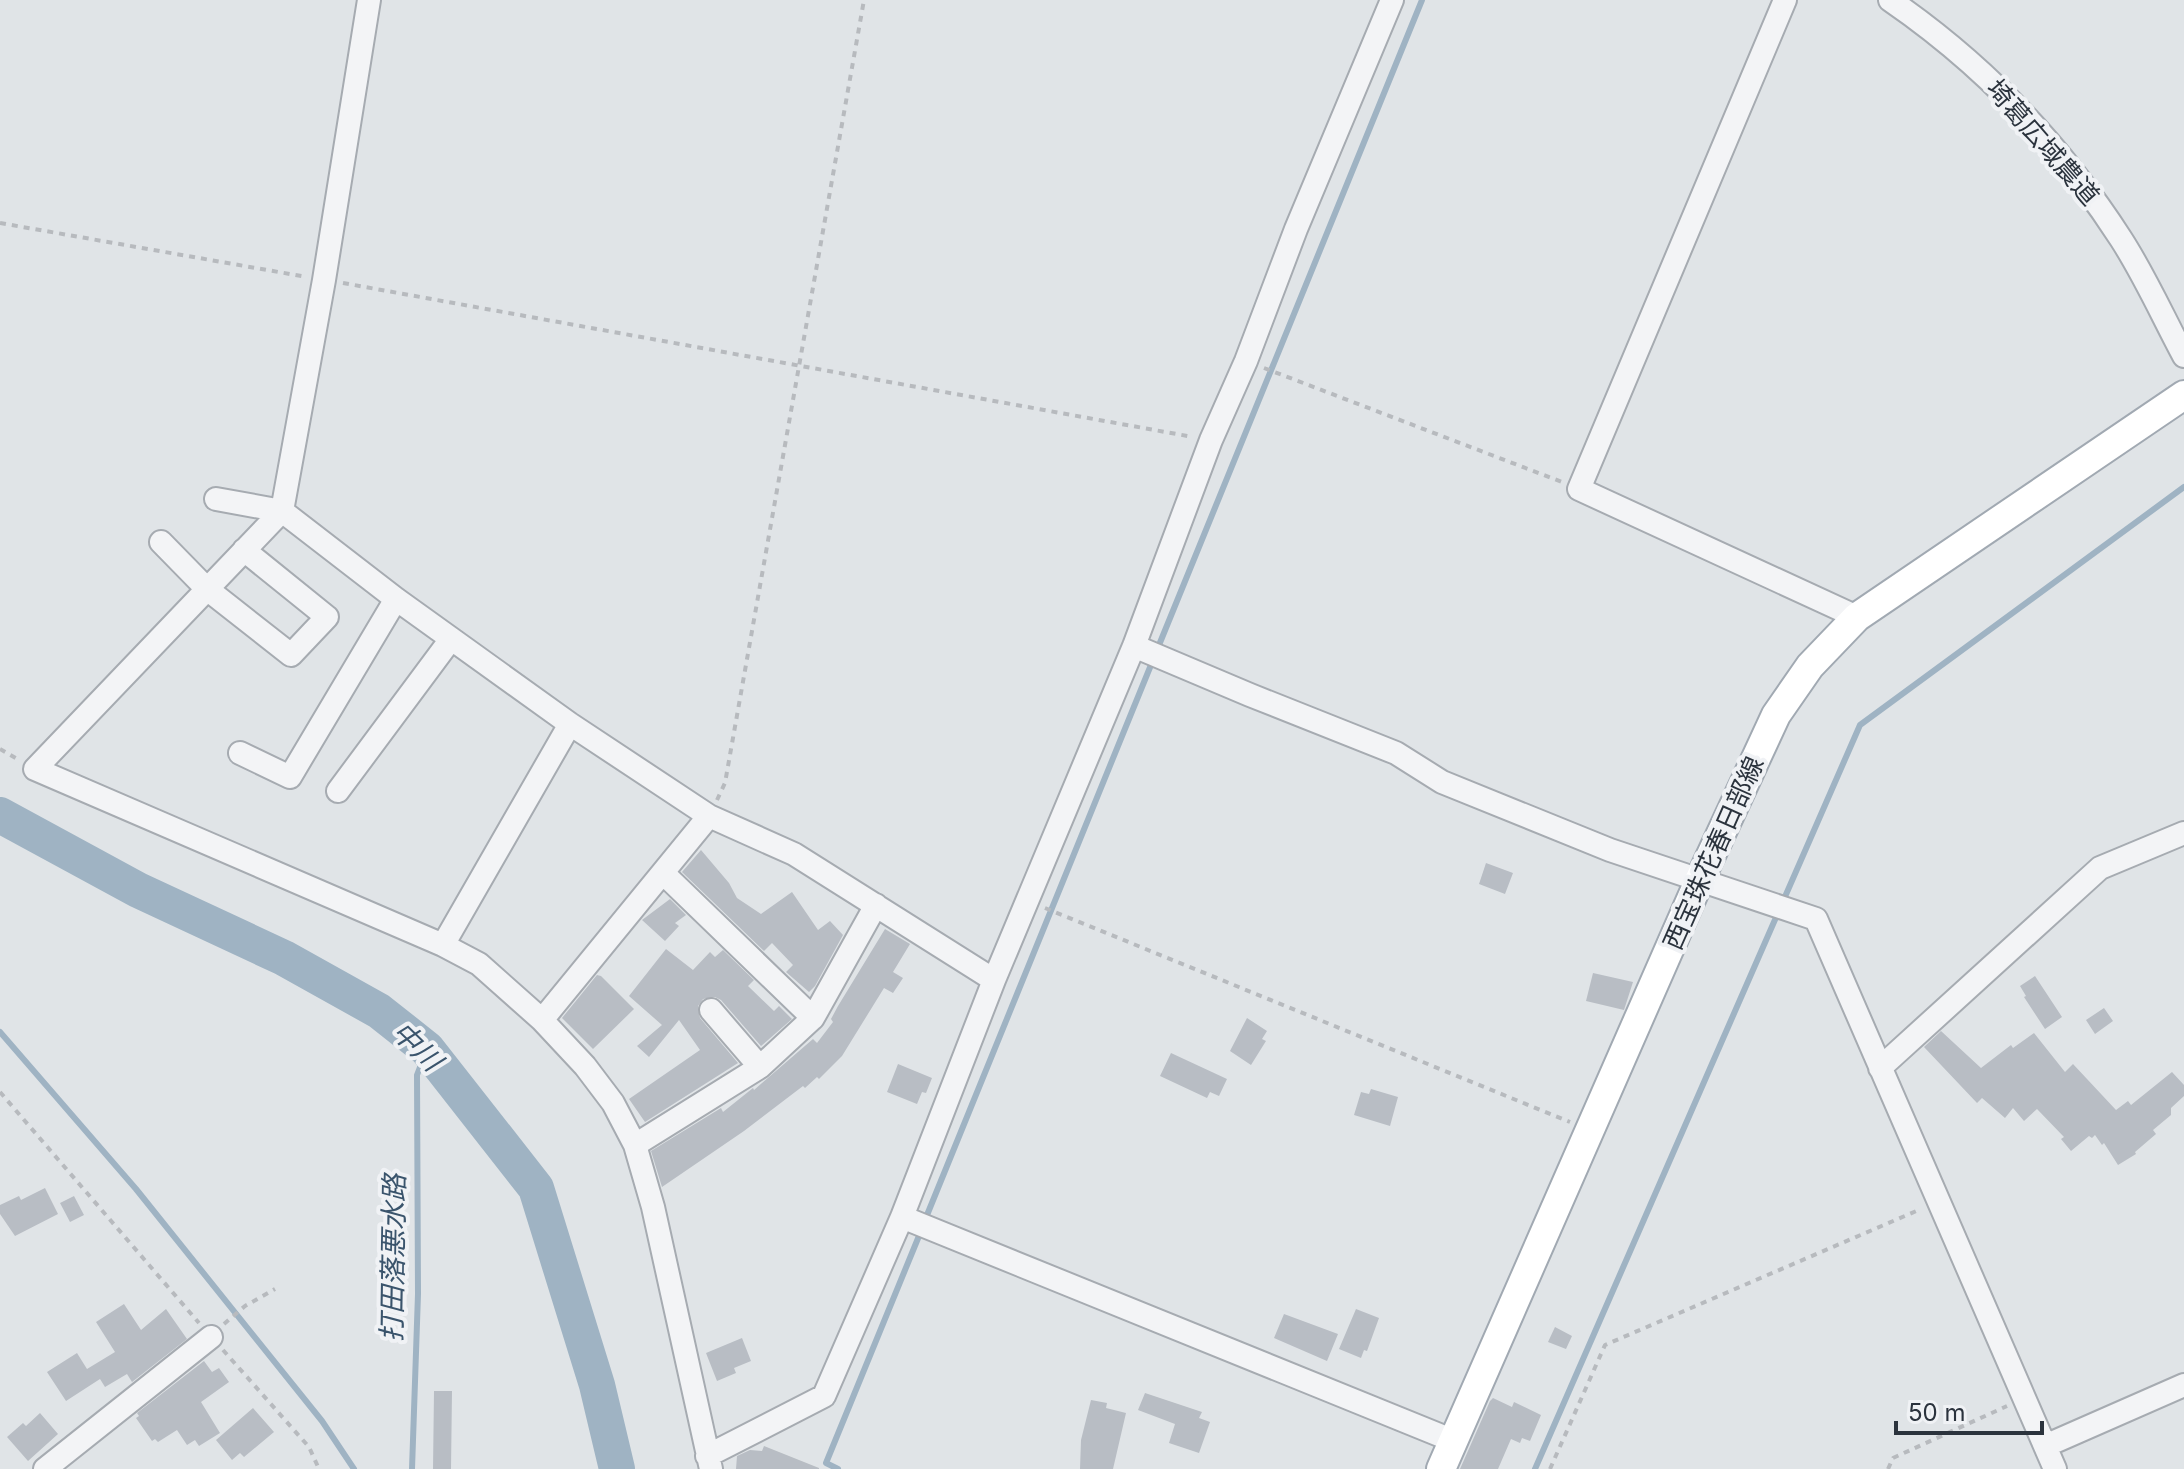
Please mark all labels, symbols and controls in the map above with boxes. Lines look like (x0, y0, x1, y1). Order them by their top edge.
street label: 埼葛広域農道 (1980, 73, 2106, 211)
street label: 西宝珠花春日部線 (1657, 752, 1769, 954)
water label: 中川 (385, 1014, 451, 1080)
water label: 打田落悪水路 (375, 1172, 411, 1342)
scale bar (1896, 1385, 2042, 1435)
text: 50 m (1908, 1398, 1966, 1427)

